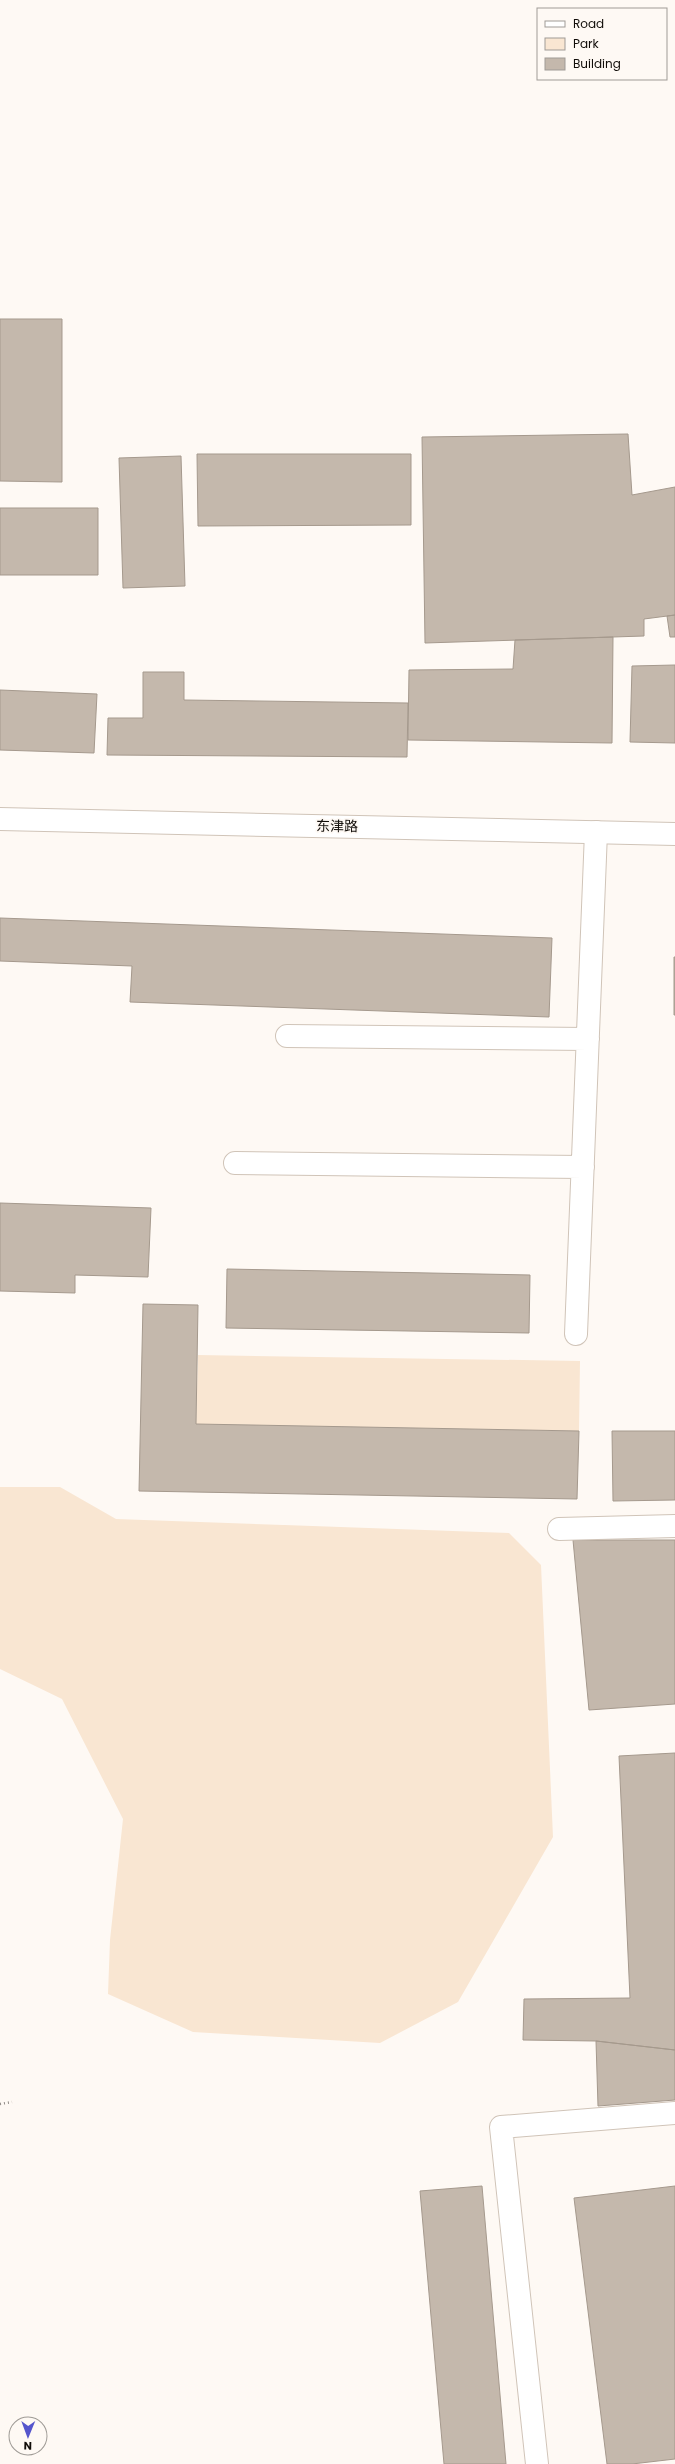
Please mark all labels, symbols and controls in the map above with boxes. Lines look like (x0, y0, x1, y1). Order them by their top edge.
legend (537, 8, 667, 80)
text: Road (573, 15, 604, 32)
text: Park (573, 35, 600, 52)
text: Building (573, 55, 621, 72)
street label: 东津路 (316, 816, 358, 836)
north arrow (8, 2416, 48, 2456)
text: N (24, 2438, 32, 2454)

